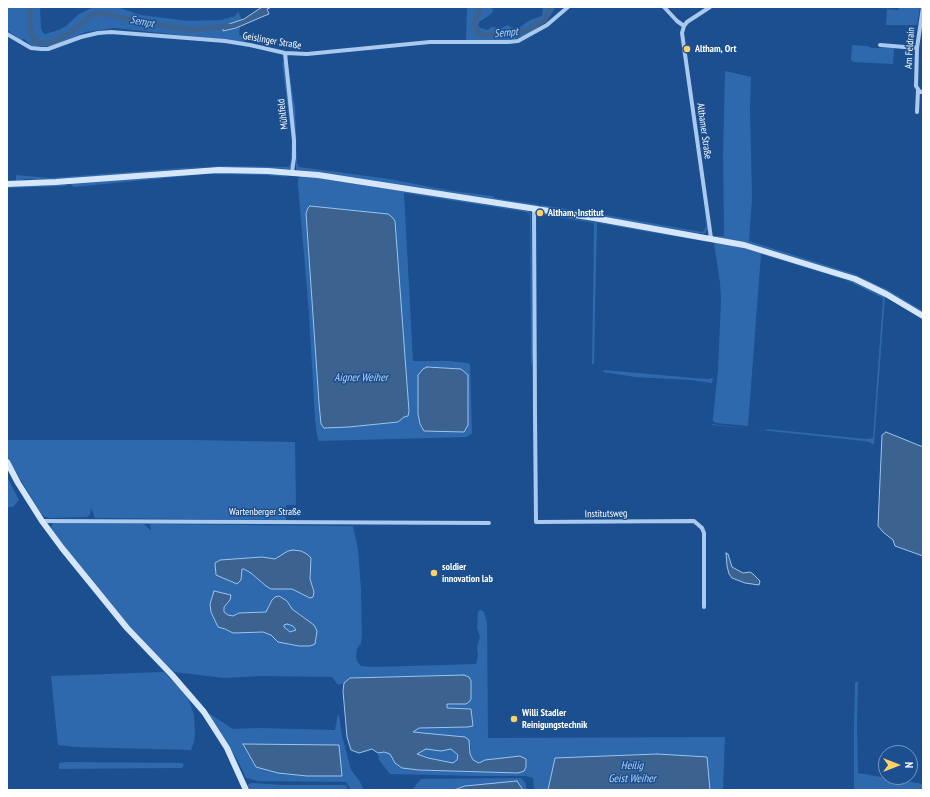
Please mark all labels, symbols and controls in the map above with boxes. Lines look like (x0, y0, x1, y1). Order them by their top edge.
water label: Sempt (129, 13, 155, 31)
water label: Sempt (493, 25, 519, 41)
street label: Am Feldrain (903, 27, 917, 69)
street label: Geislinger Straße (242, 30, 302, 52)
place label: Altham, Ort (695, 43, 736, 55)
marker: Altham, Ort (682, 44, 692, 54)
street label: Mühlfeld (275, 98, 291, 130)
street label: Althamer Straße (694, 102, 714, 160)
place label: Altham, Institut (548, 207, 604, 219)
marker: Altham, Institut (535, 208, 545, 218)
water label: Aigner Weiher (334, 371, 388, 385)
street label: Wartenberger Straße (229, 506, 301, 518)
street label: Institutsweg (585, 508, 627, 520)
place label: soldier innovation lab (442, 561, 493, 584)
marker: soldier innovation lab (429, 568, 439, 578)
place label: Willi Stadler Reinigungstechnik (522, 707, 587, 730)
marker: Willi Stadler Reinigungstechnik (509, 714, 519, 724)
north arrow (878, 745, 918, 785)
water label: Heilig Geist Weiher (608, 759, 656, 785)
text: N (902, 762, 916, 768)

